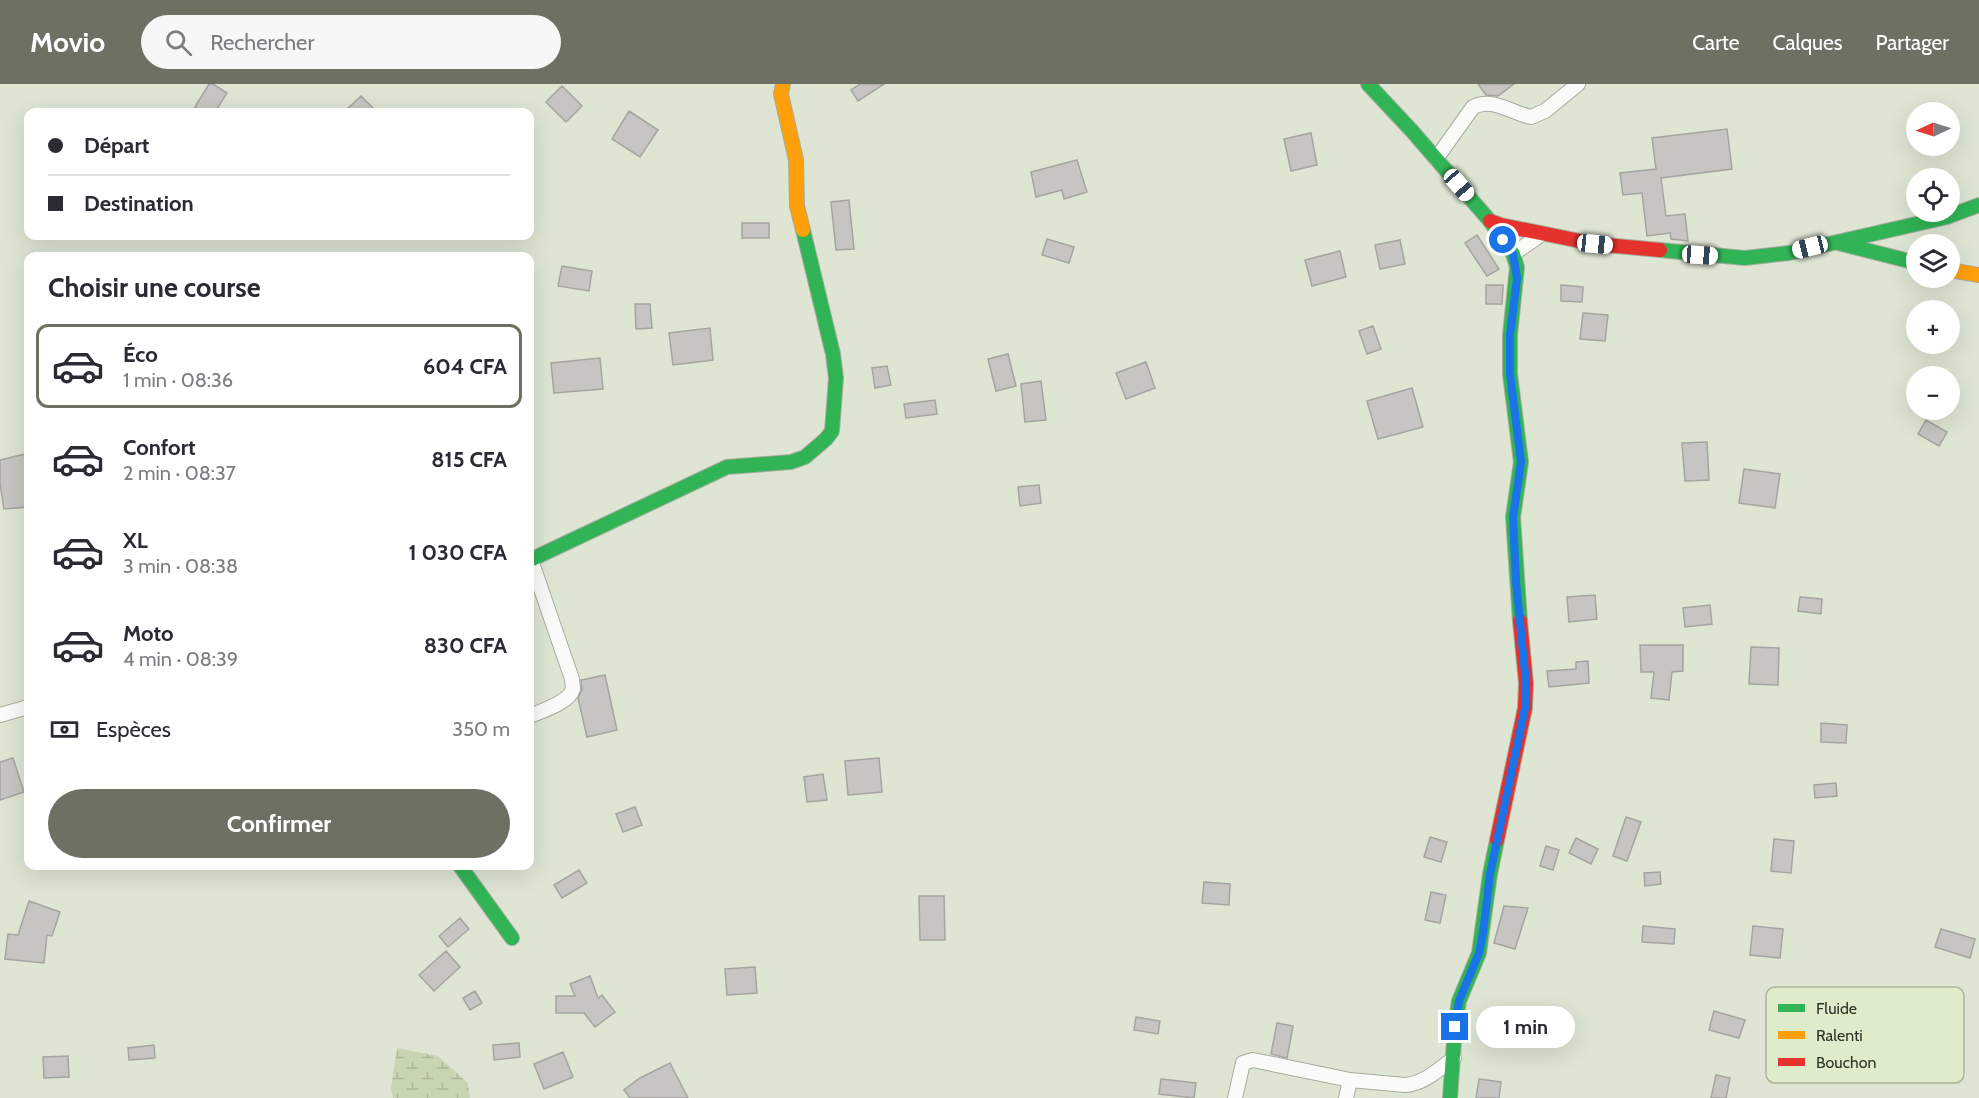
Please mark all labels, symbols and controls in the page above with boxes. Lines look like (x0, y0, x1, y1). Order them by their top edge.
search box (141, 15, 561, 69)
text: Movio (30, 25, 105, 59)
icon: search (162, 26, 195, 59)
text: Rechercher (210, 29, 314, 56)
text: Carte (1692, 30, 1740, 55)
text: Calques (1773, 30, 1843, 55)
text: Partager (1876, 30, 1949, 55)
north arrow (1906, 102, 1960, 156)
map controls (1906, 102, 1960, 420)
text: Départ (84, 132, 149, 159)
car (1440, 166, 1478, 204)
button: locate (1906, 168, 1960, 222)
text: Destination (84, 190, 194, 217)
route start (1489, 226, 1516, 253)
car (1576, 233, 1614, 255)
car (1790, 234, 1830, 260)
button: layers (1906, 234, 1960, 288)
car (1681, 245, 1719, 265)
text: Choisir une course (48, 271, 261, 304)
button: + (1906, 300, 1960, 354)
icon: car (51, 339, 105, 393)
text: Éco (123, 341, 158, 368)
text: 604 CFA (423, 353, 507, 380)
button: − (1906, 366, 1960, 420)
text: 1 min · 08:36 (123, 368, 233, 392)
icon: car (51, 432, 105, 486)
text: Confort (123, 434, 196, 461)
text: 815 CFA (431, 446, 507, 473)
text: 2 min · 08:37 (123, 461, 236, 485)
icon: car (51, 525, 105, 579)
text: XL (123, 527, 148, 554)
text: 1 030 CFA (409, 539, 507, 566)
text: 3 min · 08:38 (123, 554, 238, 578)
icon: car (51, 618, 105, 672)
text: Moto (123, 620, 174, 647)
text: 830 CFA (424, 632, 507, 659)
text: 4 min · 08:39 (123, 647, 238, 671)
icon: cash (48, 713, 81, 746)
text: Espèces (96, 716, 171, 743)
text: 350 m (452, 717, 510, 741)
button: Confirmer (48, 789, 510, 858)
legend (1766, 987, 1964, 1083)
text: Fluide (1816, 999, 1857, 1018)
callout: 1 min (1476, 1006, 1575, 1048)
route end (1441, 1013, 1468, 1040)
text: 1 min (1503, 1015, 1548, 1039)
text: Ralenti (1816, 1026, 1863, 1045)
text: Bouchon (1816, 1053, 1876, 1072)

